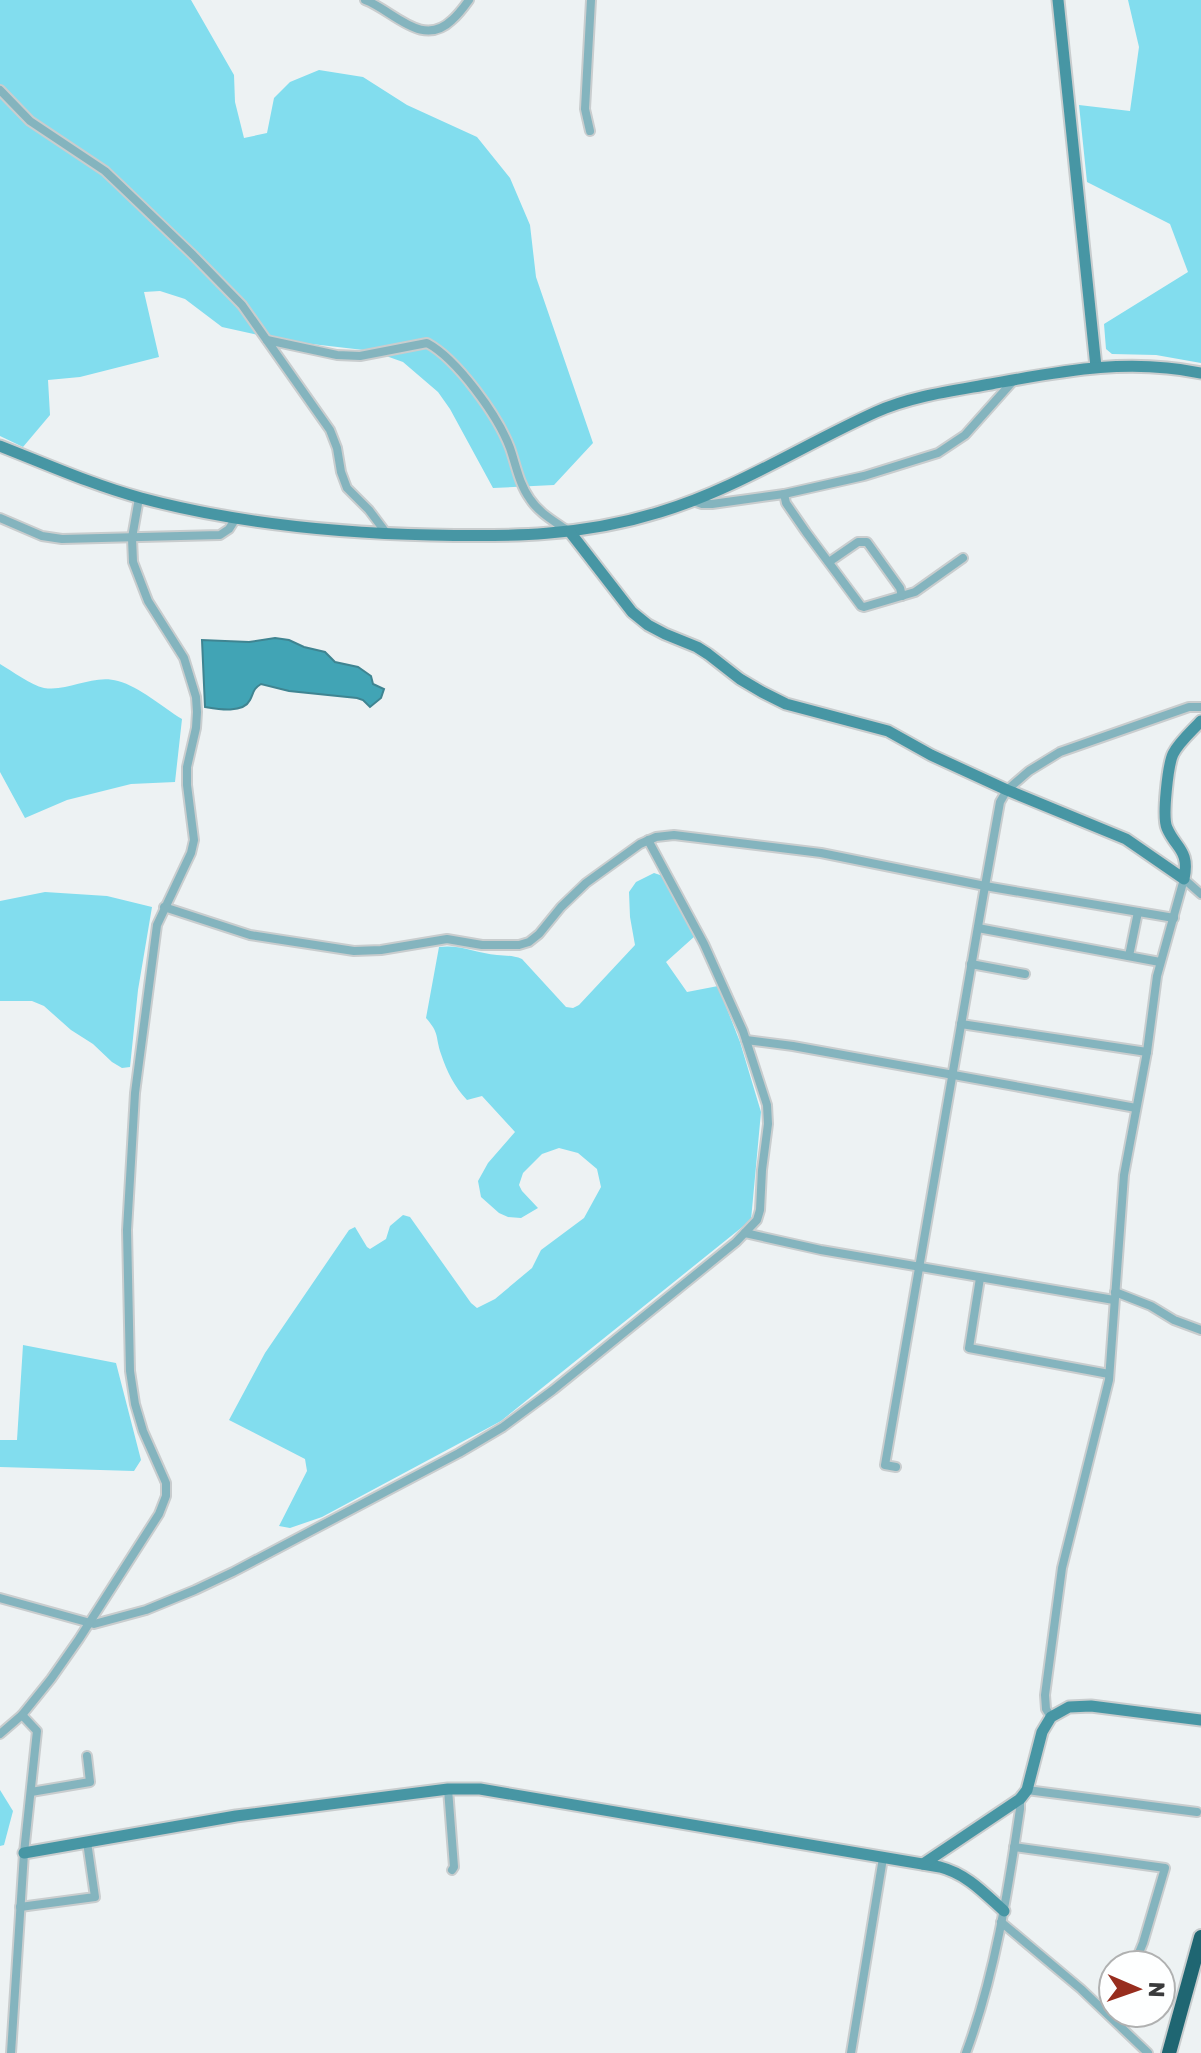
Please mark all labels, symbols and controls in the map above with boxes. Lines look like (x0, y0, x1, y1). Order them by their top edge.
north arrow (1097, 1949, 1177, 2029)
text: N (1143, 1981, 1170, 1998)

